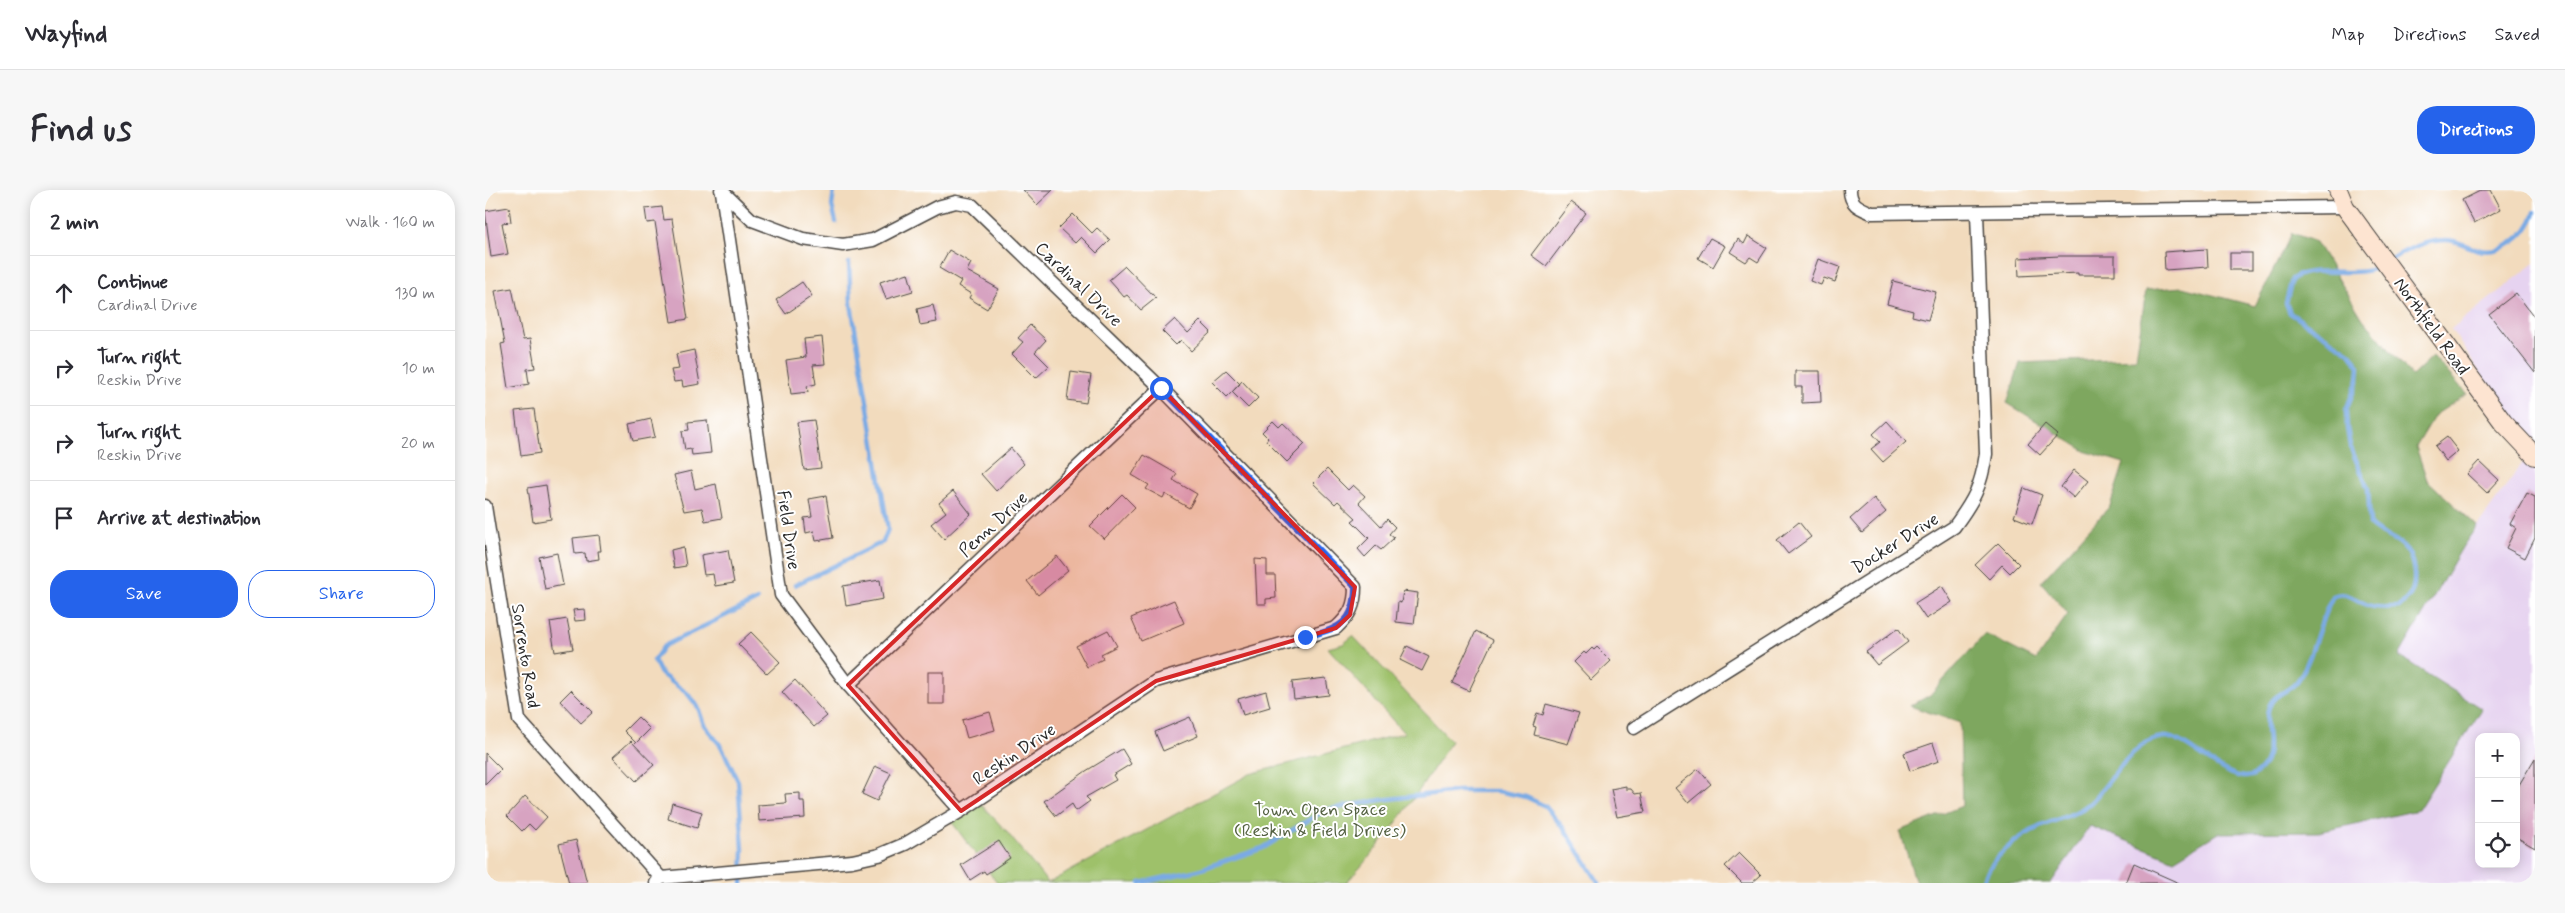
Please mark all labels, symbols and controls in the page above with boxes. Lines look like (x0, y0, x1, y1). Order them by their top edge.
text: Wayfind (25, 19, 107, 50)
text: Map (2332, 23, 2365, 47)
text: Directions (2393, 23, 2467, 47)
text: Saved (2495, 23, 2540, 47)
button: Directions (2417, 106, 2535, 154)
text: Find us (30, 107, 132, 153)
text: 2 min (50, 209, 99, 237)
text: Walk · 160 m (345, 212, 435, 233)
street label: Cardinal Drive (1029, 237, 1127, 333)
text: Continue (97, 270, 168, 295)
street label: Northfield Road (2388, 273, 2475, 380)
icon: ahead (50, 279, 78, 307)
text: 130 m (394, 283, 435, 304)
text: Cardinal Drive (97, 295, 197, 316)
text: Turn right (97, 345, 181, 370)
icon: right (50, 354, 78, 382)
text: 10 m (402, 358, 435, 379)
text: Reskin Drive (97, 370, 182, 391)
route start (1150, 377, 1173, 400)
text: Turn right (97, 420, 181, 445)
icon: right (50, 429, 78, 457)
text: 20 m (401, 433, 435, 454)
text: Reskin Drive (97, 445, 182, 466)
street label: Penn Drive (954, 487, 1033, 563)
street label: Field Drive (771, 489, 805, 571)
icon: arrive (50, 504, 78, 532)
text: Arrive at destination (97, 506, 261, 531)
street label: Docker Drive (1847, 508, 1944, 580)
button: Save (50, 570, 238, 618)
button: Share (248, 570, 435, 618)
street label: Sorrento Road (505, 602, 545, 710)
route end (1294, 626, 1317, 649)
street label: Reskin Drive (968, 718, 1061, 791)
map controls (2475, 733, 2520, 868)
button: + (2475, 733, 2520, 778)
button: − (2475, 778, 2520, 823)
park label: Town Open Space (Reskin & Field Drives) (1234, 798, 1407, 843)
button: locate (2475, 823, 2520, 868)

